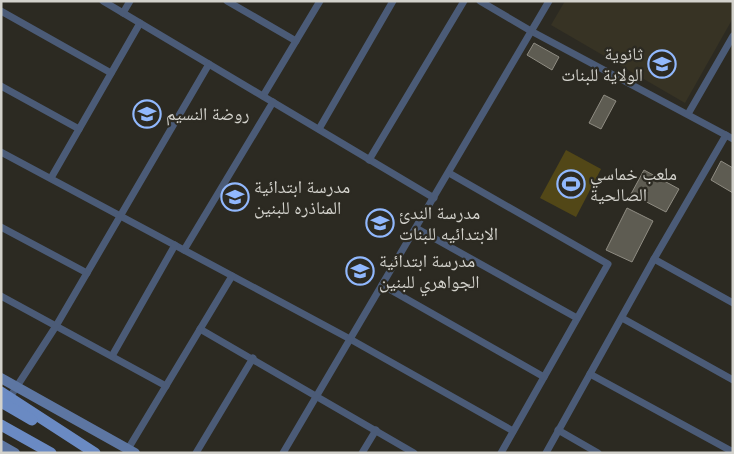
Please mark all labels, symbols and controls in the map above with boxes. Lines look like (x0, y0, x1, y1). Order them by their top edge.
place label: ثانوية الولاية للبنات (561, 41, 643, 86)
school or university icon: ثانوية الولاية للبنات (647, 49, 677, 79)
school or university icon: روضة النسيم (132, 99, 162, 129)
place label: روضة النسيم (166, 101, 249, 126)
place label: ملعب خماسي الصالحية (590, 161, 677, 206)
sports icon: ملعب خماسي الصالحية (556, 169, 586, 199)
place label: مدرسة ابتدائية المناذره للبنين (254, 174, 350, 219)
school or university icon: مدرسة ابتدائية المناذره للبنين (220, 182, 250, 212)
place label: مدرسة الندئ الابتدائيه للبنات (399, 200, 498, 245)
school or university icon: مدرسة الندئ الابتدائيه للبنات (365, 208, 395, 238)
place label: مدرسة ابتدائية الجواهري للبنين (379, 248, 480, 297)
school or university icon: مدرسة ابتدائية الجواهري للبنين (345, 256, 375, 286)

